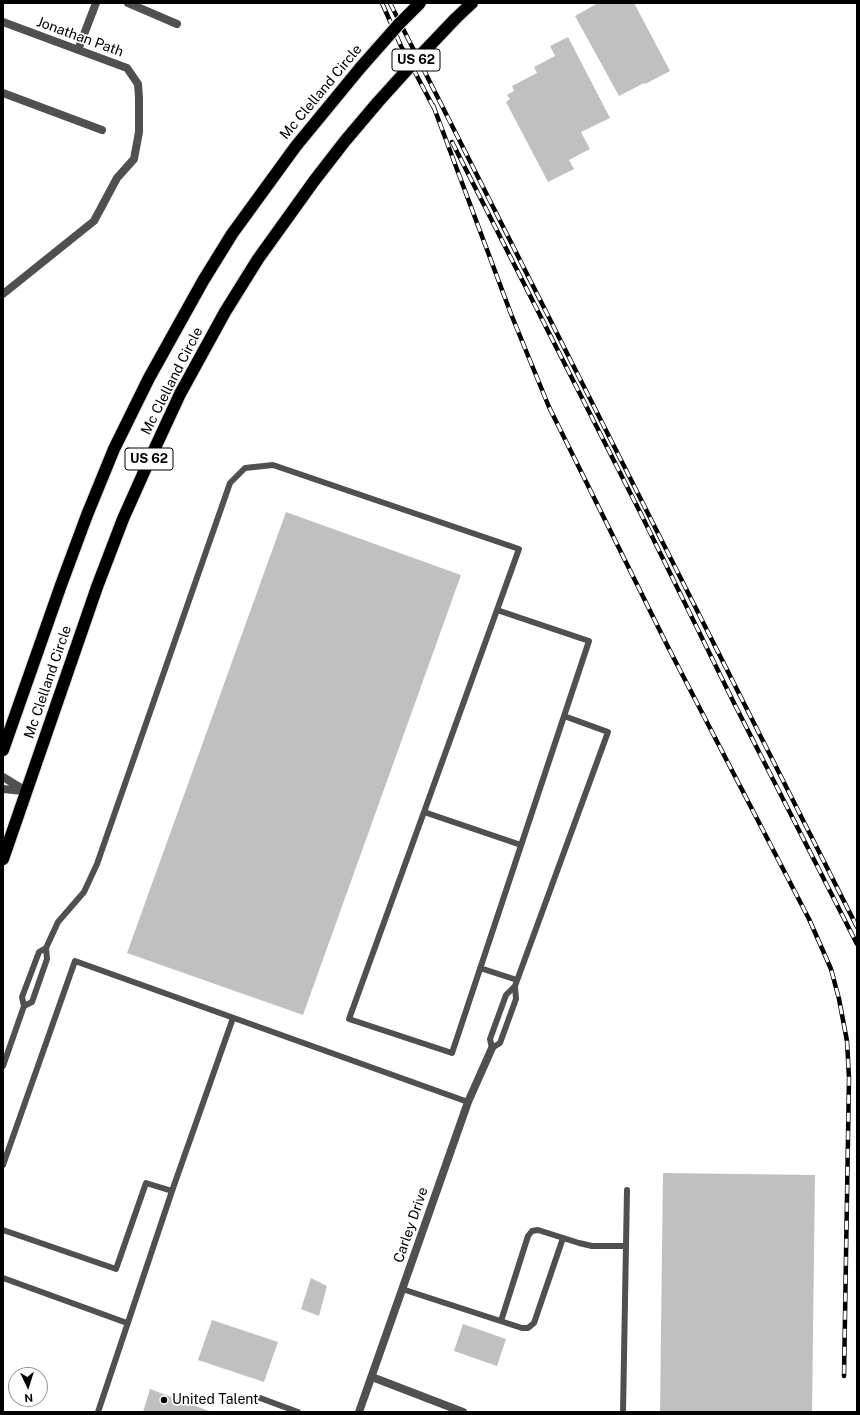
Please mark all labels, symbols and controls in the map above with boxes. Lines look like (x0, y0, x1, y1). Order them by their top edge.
street label: Jonathan Path (34, 13, 126, 61)
street label: Mc Clelland Circle (276, 41, 366, 143)
road number: US 62 (392, 49, 440, 71)
street label: Mc Clelland Circle (138, 324, 206, 438)
road number: US 62 (125, 448, 173, 470)
street label: Mc Clelland Circle (21, 623, 75, 741)
street label: Carley Drive (390, 1185, 432, 1265)
north arrow (8, 1367, 48, 1407)
text: N (24, 1392, 33, 1404)
place label: United Talent (172, 1392, 259, 1408)
marker: United Talent (159, 1395, 169, 1405)

